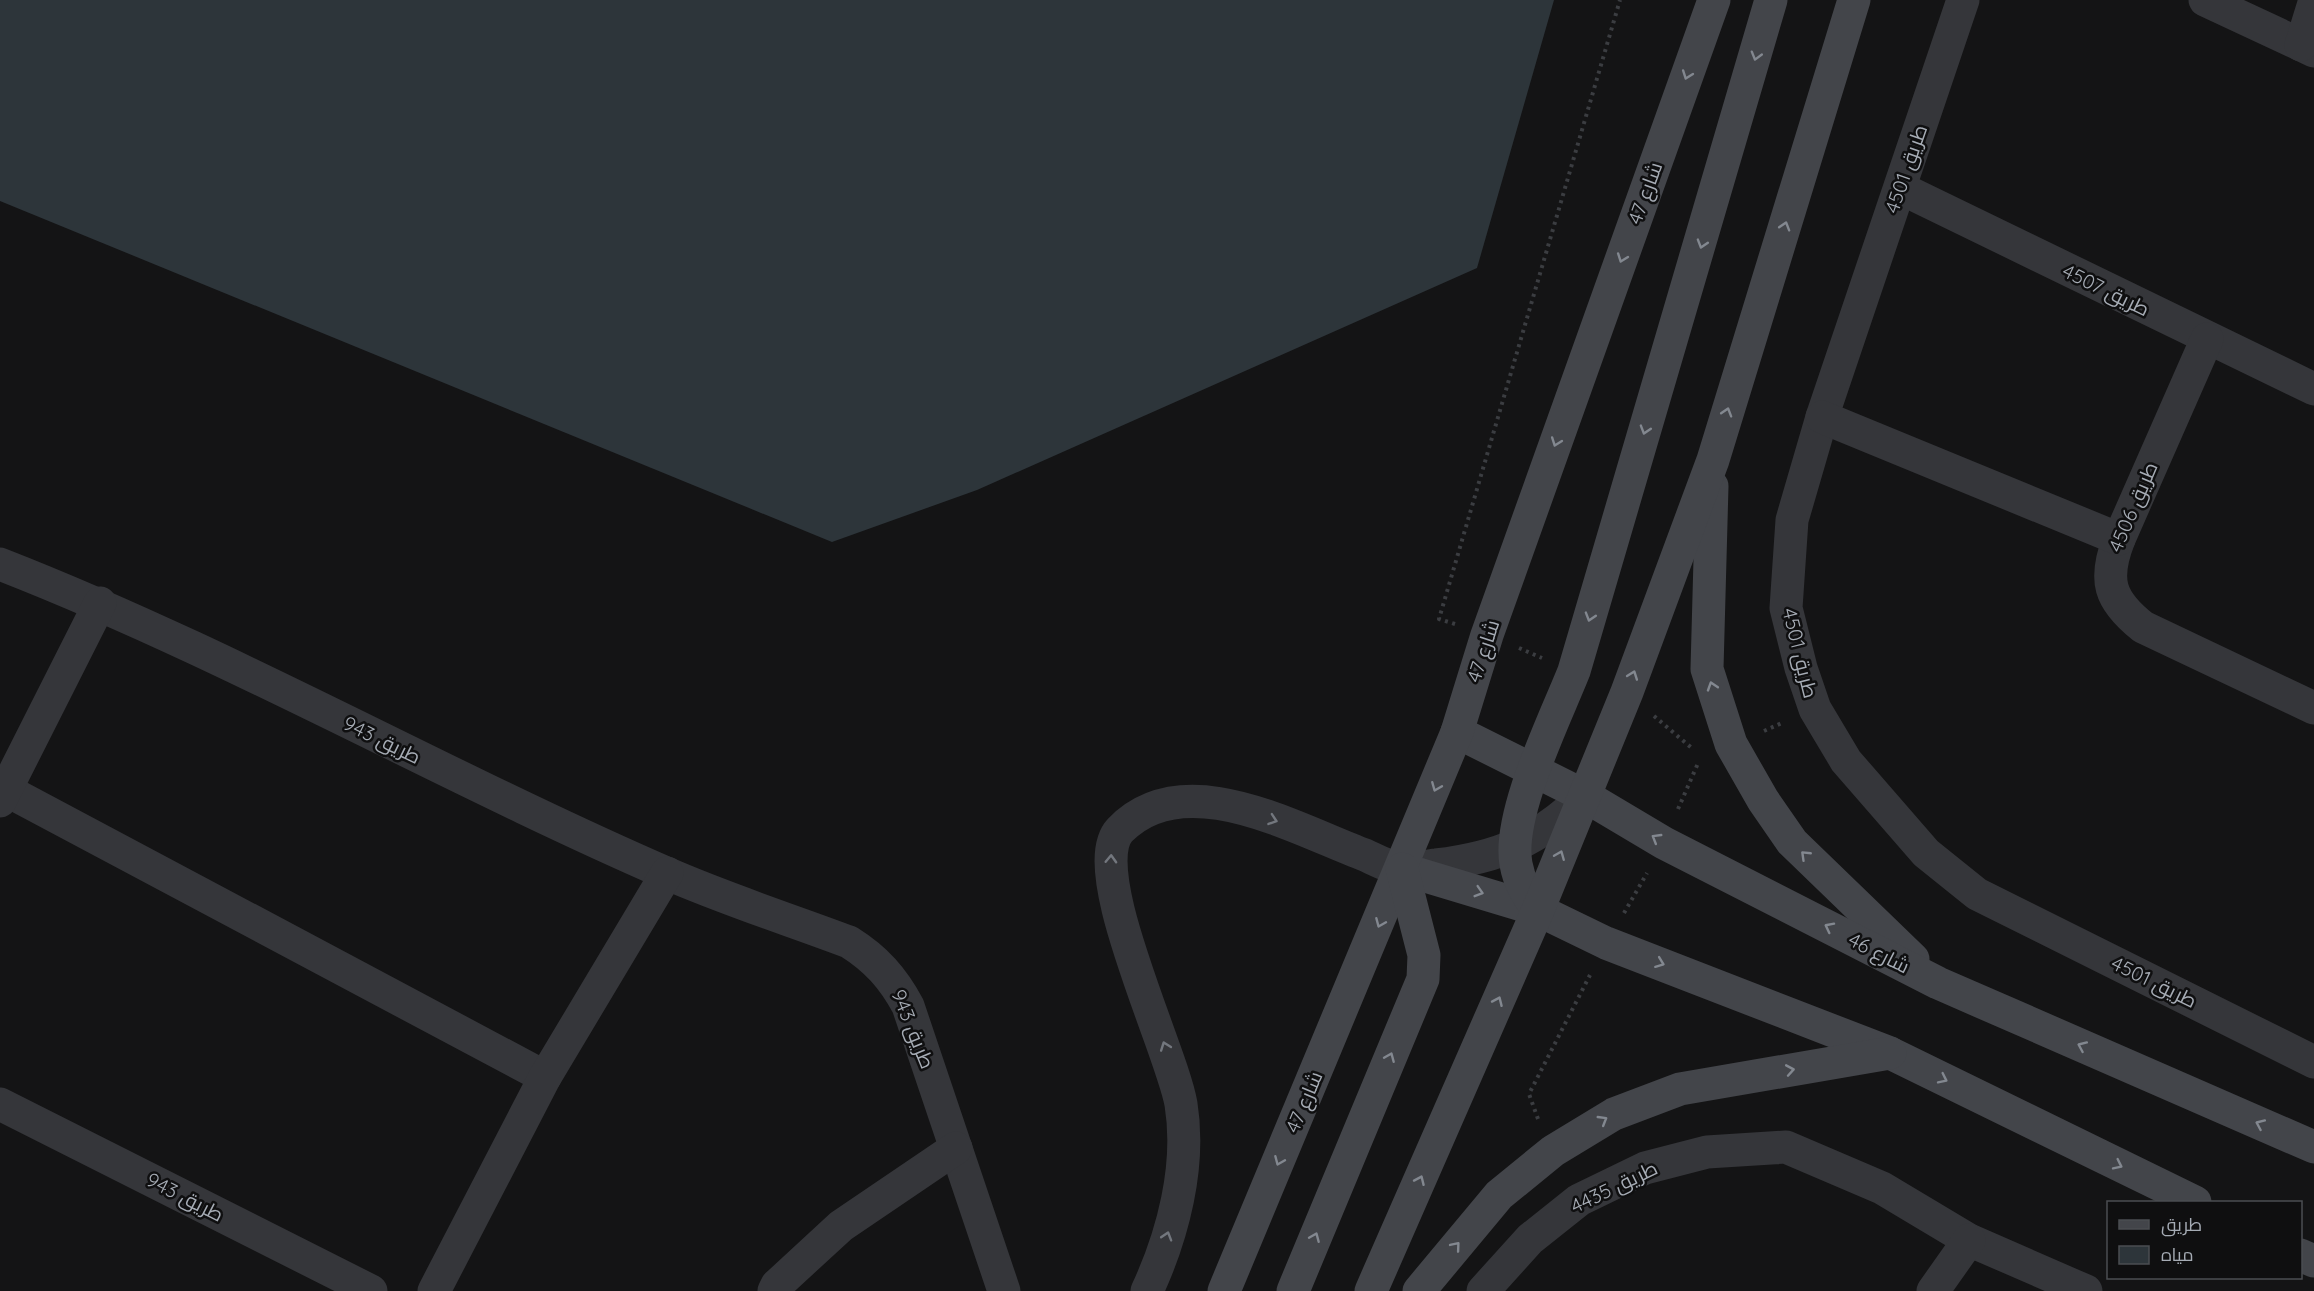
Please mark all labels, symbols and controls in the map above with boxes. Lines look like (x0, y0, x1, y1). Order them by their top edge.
one-way arrow (1751, 50, 1763, 61)
one-way arrow (1682, 69, 1695, 80)
street label: طريق 4501 (1879, 121, 1933, 217)
street label: شارع 47 (1622, 158, 1669, 228)
one-way arrow (1778, 221, 1790, 232)
one-way arrow (1696, 238, 1709, 249)
one-way arrow (1616, 253, 1629, 263)
street label: طريق 4507 (2058, 258, 2154, 322)
one-way arrow (1720, 407, 1732, 418)
one-way arrow (1640, 424, 1652, 435)
one-way arrow (1551, 436, 1564, 447)
street label: طريق 4506 (2102, 458, 2164, 556)
street label: طريق 4501 (1776, 605, 1824, 701)
one-way arrow (1585, 611, 1597, 622)
street label: شارع 47 (1461, 616, 1506, 686)
one-way arrow (1626, 670, 1639, 680)
one-way arrow (1707, 681, 1720, 692)
street label: طريق 943 (339, 710, 425, 770)
one-way arrow (1430, 781, 1443, 791)
one-way arrow (1267, 813, 1278, 826)
one-way arrow (1652, 834, 1662, 845)
one-way arrow (1553, 851, 1566, 861)
one-way arrow (1801, 851, 1811, 862)
one-way arrow (1105, 855, 1117, 864)
one-way arrow (1473, 885, 1484, 897)
one-way arrow (1375, 917, 1387, 928)
one-way arrow (1824, 923, 1835, 935)
street label: شارع 46 (1843, 927, 1914, 980)
street label: طريق 4501 (2107, 950, 2201, 1014)
one-way arrow (1654, 956, 1664, 969)
street label: طريق 943 (885, 985, 941, 1073)
one-way arrow (1491, 997, 1503, 1008)
one-way arrow (1159, 1041, 1172, 1051)
one-way arrow (2077, 1041, 2088, 1053)
one-way arrow (1383, 1052, 1395, 1063)
one-way arrow (1785, 1064, 1795, 1077)
street label: شارع 47 (1279, 1067, 1329, 1137)
one-way arrow (1936, 1071, 1947, 1083)
one-way arrow (1597, 1116, 1607, 1128)
one-way arrow (2256, 1119, 2267, 1131)
one-way arrow (1274, 1155, 1286, 1166)
street label: طريق 4435 (1566, 1155, 1662, 1219)
one-way arrow (2111, 1157, 2122, 1169)
street label: طريق 943 (142, 1166, 228, 1228)
one-way arrow (1413, 1175, 1425, 1186)
legend (2107, 1201, 2302, 1279)
text: طريق (2161, 1213, 2202, 1237)
one-way arrow (1160, 1231, 1172, 1242)
one-way arrow (1308, 1232, 1320, 1243)
one-way arrow (1449, 1242, 1460, 1253)
text: مياه (2161, 1243, 2194, 1266)

